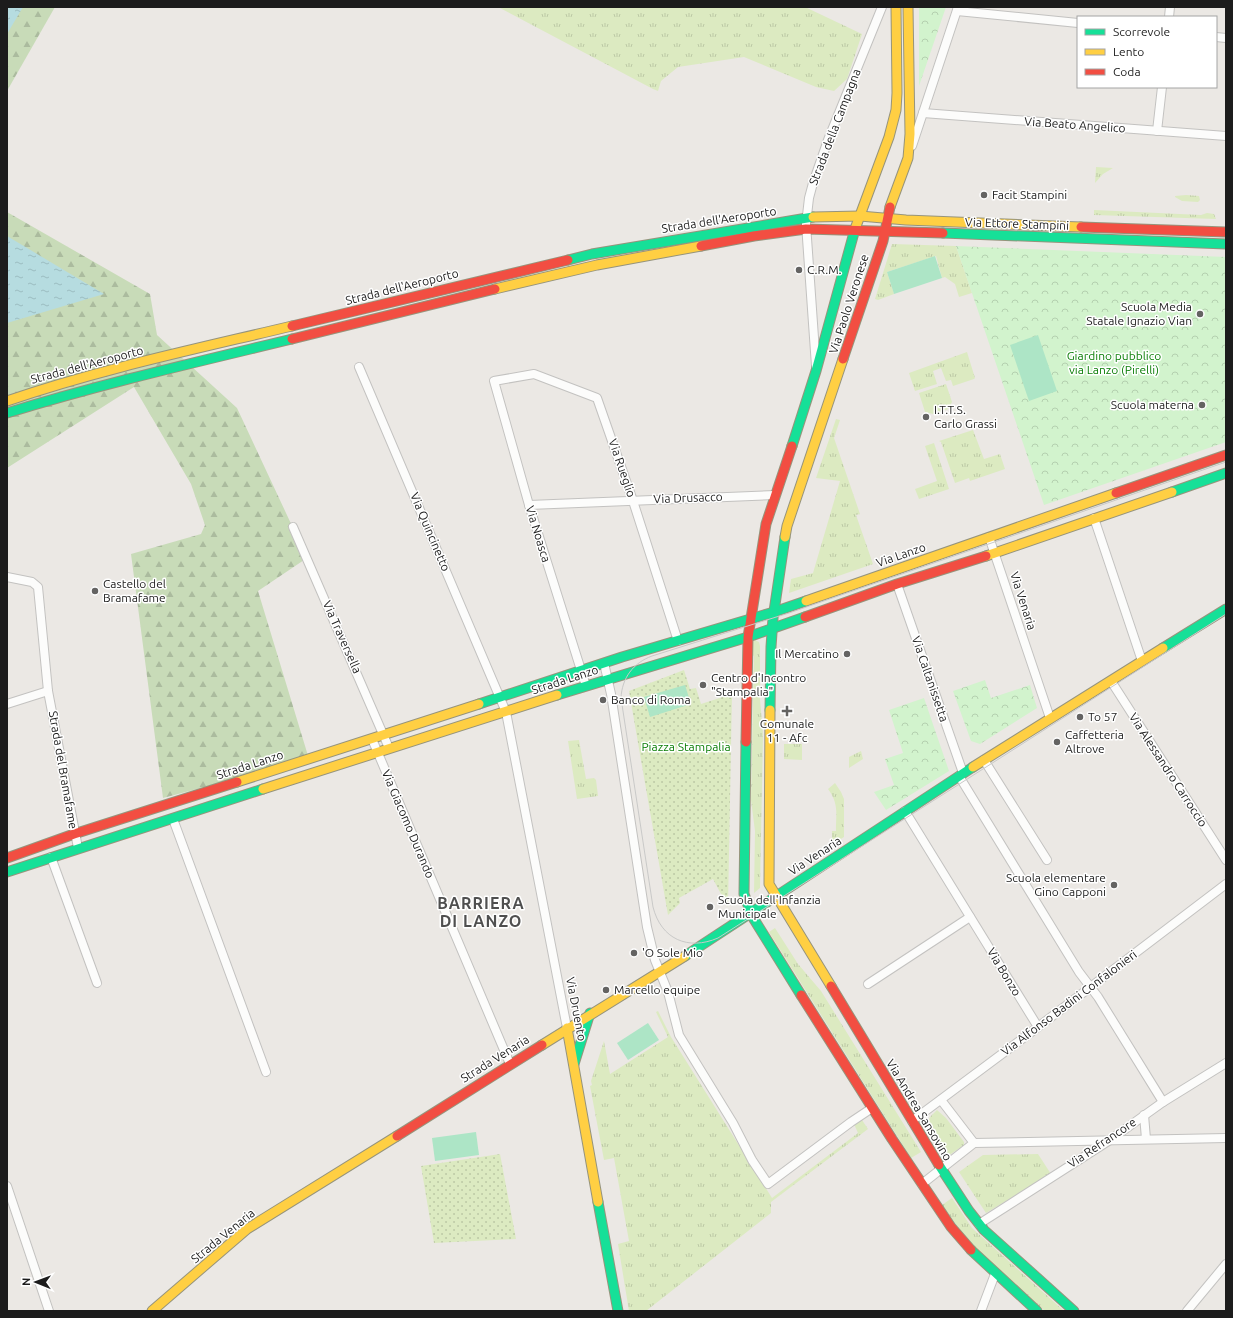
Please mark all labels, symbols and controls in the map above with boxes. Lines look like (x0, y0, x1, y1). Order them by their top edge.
legend (1077, 16, 1217, 88)
text: Scorrevole (1113, 25, 1170, 38)
text: Lento (1113, 45, 1144, 58)
text: Coda (1113, 65, 1141, 78)
street label: Strada della Campagna (806, 67, 863, 187)
street label: Via Beato Angelico (1024, 114, 1126, 135)
place label: Facit Stampini (992, 188, 1067, 201)
marker: Facit Stampini (979, 190, 989, 200)
street label: Strada dell'Aeroporto (661, 204, 777, 235)
street label: Via Ettore Stampini (965, 215, 1069, 232)
street label: Via Paolo Veronese (826, 253, 871, 355)
place label: C.R.M. (807, 263, 842, 276)
marker: C.R.M. (794, 265, 804, 275)
street label: Strada dell'Aeroporto (344, 266, 460, 307)
place label: Scuola Media Statale Ignazio Vian (1086, 300, 1192, 327)
marker: Scuola Media Statale Ignazio Vian (1195, 309, 1205, 319)
street label: Strada dell'Aeroporto (29, 343, 145, 386)
park label: Giardino pubblico via Lanzo (Pirelli) (1067, 349, 1161, 377)
place label: Scuola materna (1111, 398, 1194, 411)
marker: Scuola materna (1197, 400, 1207, 410)
place label: I.T.T.S. Carlo Grassi (934, 403, 997, 430)
marker: I.T.T.S. Carlo Grassi (921, 412, 931, 422)
street label: Via Rueglio (606, 437, 639, 499)
street label: Via Drusacco (653, 490, 723, 505)
street label: Via Quincinetto (408, 491, 453, 573)
street label: Via Noasca (524, 504, 553, 564)
street label: Via Lanzo (874, 540, 927, 569)
street label: Via Venaria (1008, 570, 1039, 632)
place label: Castello del Bramafame (103, 577, 166, 604)
marker: Castello del Bramafame (90, 586, 100, 596)
street label: Via Traversella (321, 598, 364, 675)
street label: Via Caltanissetta (910, 634, 951, 723)
place label: Il Mercatino (775, 647, 839, 660)
marker: Il Mercatino (842, 649, 852, 659)
street label: Strada Lanzo (530, 663, 600, 696)
place label: Centro d'Incontro "Stampalia" (711, 671, 806, 698)
marker: Centro d'Incontro "Stampalia" (698, 680, 708, 690)
place label: Banco di Roma (611, 693, 691, 706)
marker: Banco di Roma (598, 695, 608, 705)
marker: Comunale 11 - Afc (782, 706, 792, 716)
street label: Strada del Bramafame (47, 710, 80, 830)
place label: To 57 (1088, 710, 1117, 723)
street label: Via Alessandro Carroccio (1127, 710, 1210, 829)
marker: To 57 (1075, 712, 1085, 722)
place label: Comunale 11 - Afc (760, 717, 814, 744)
place label: Caffetteria Altrove (1065, 728, 1124, 755)
marker: Caffetteria Altrove (1052, 737, 1062, 747)
park label: Piazza Stampalia (641, 740, 731, 753)
street label: Strada Lanzo (215, 748, 285, 781)
street label: Via Giacomo Durando (380, 768, 437, 880)
street label: Via Venaria (786, 834, 844, 877)
place label: Scuola elementare Gino Capponi (1006, 871, 1106, 898)
marker: Scuola elementare Gino Capponi (1109, 880, 1119, 890)
place label: Scuola dell'Infanzia Municipale (718, 893, 821, 920)
district label: BARRIERA DI LANZO (437, 894, 525, 930)
marker: Scuola dell'Infanzia Municipale (705, 902, 715, 912)
street label: Via Bonzo (985, 945, 1024, 998)
place label: 'O Sole Mio (642, 946, 703, 959)
street label: Via Alfonso Badini Confalonieri (998, 947, 1139, 1058)
marker: 'O Sole Mio (629, 948, 639, 958)
street label: Via Druento (564, 976, 589, 1042)
place label: Marcello equipe (614, 983, 700, 996)
marker: Marcello equipe (601, 985, 611, 995)
street label: Strada Venaria (458, 1032, 531, 1085)
street label: Via Andrea Sansovino (884, 1057, 955, 1163)
street label: Via Refrancore (1065, 1115, 1138, 1170)
street label: Strada Venaria (188, 1206, 257, 1265)
north arrow (16, 1262, 56, 1302)
text: N (20, 1278, 32, 1286)

